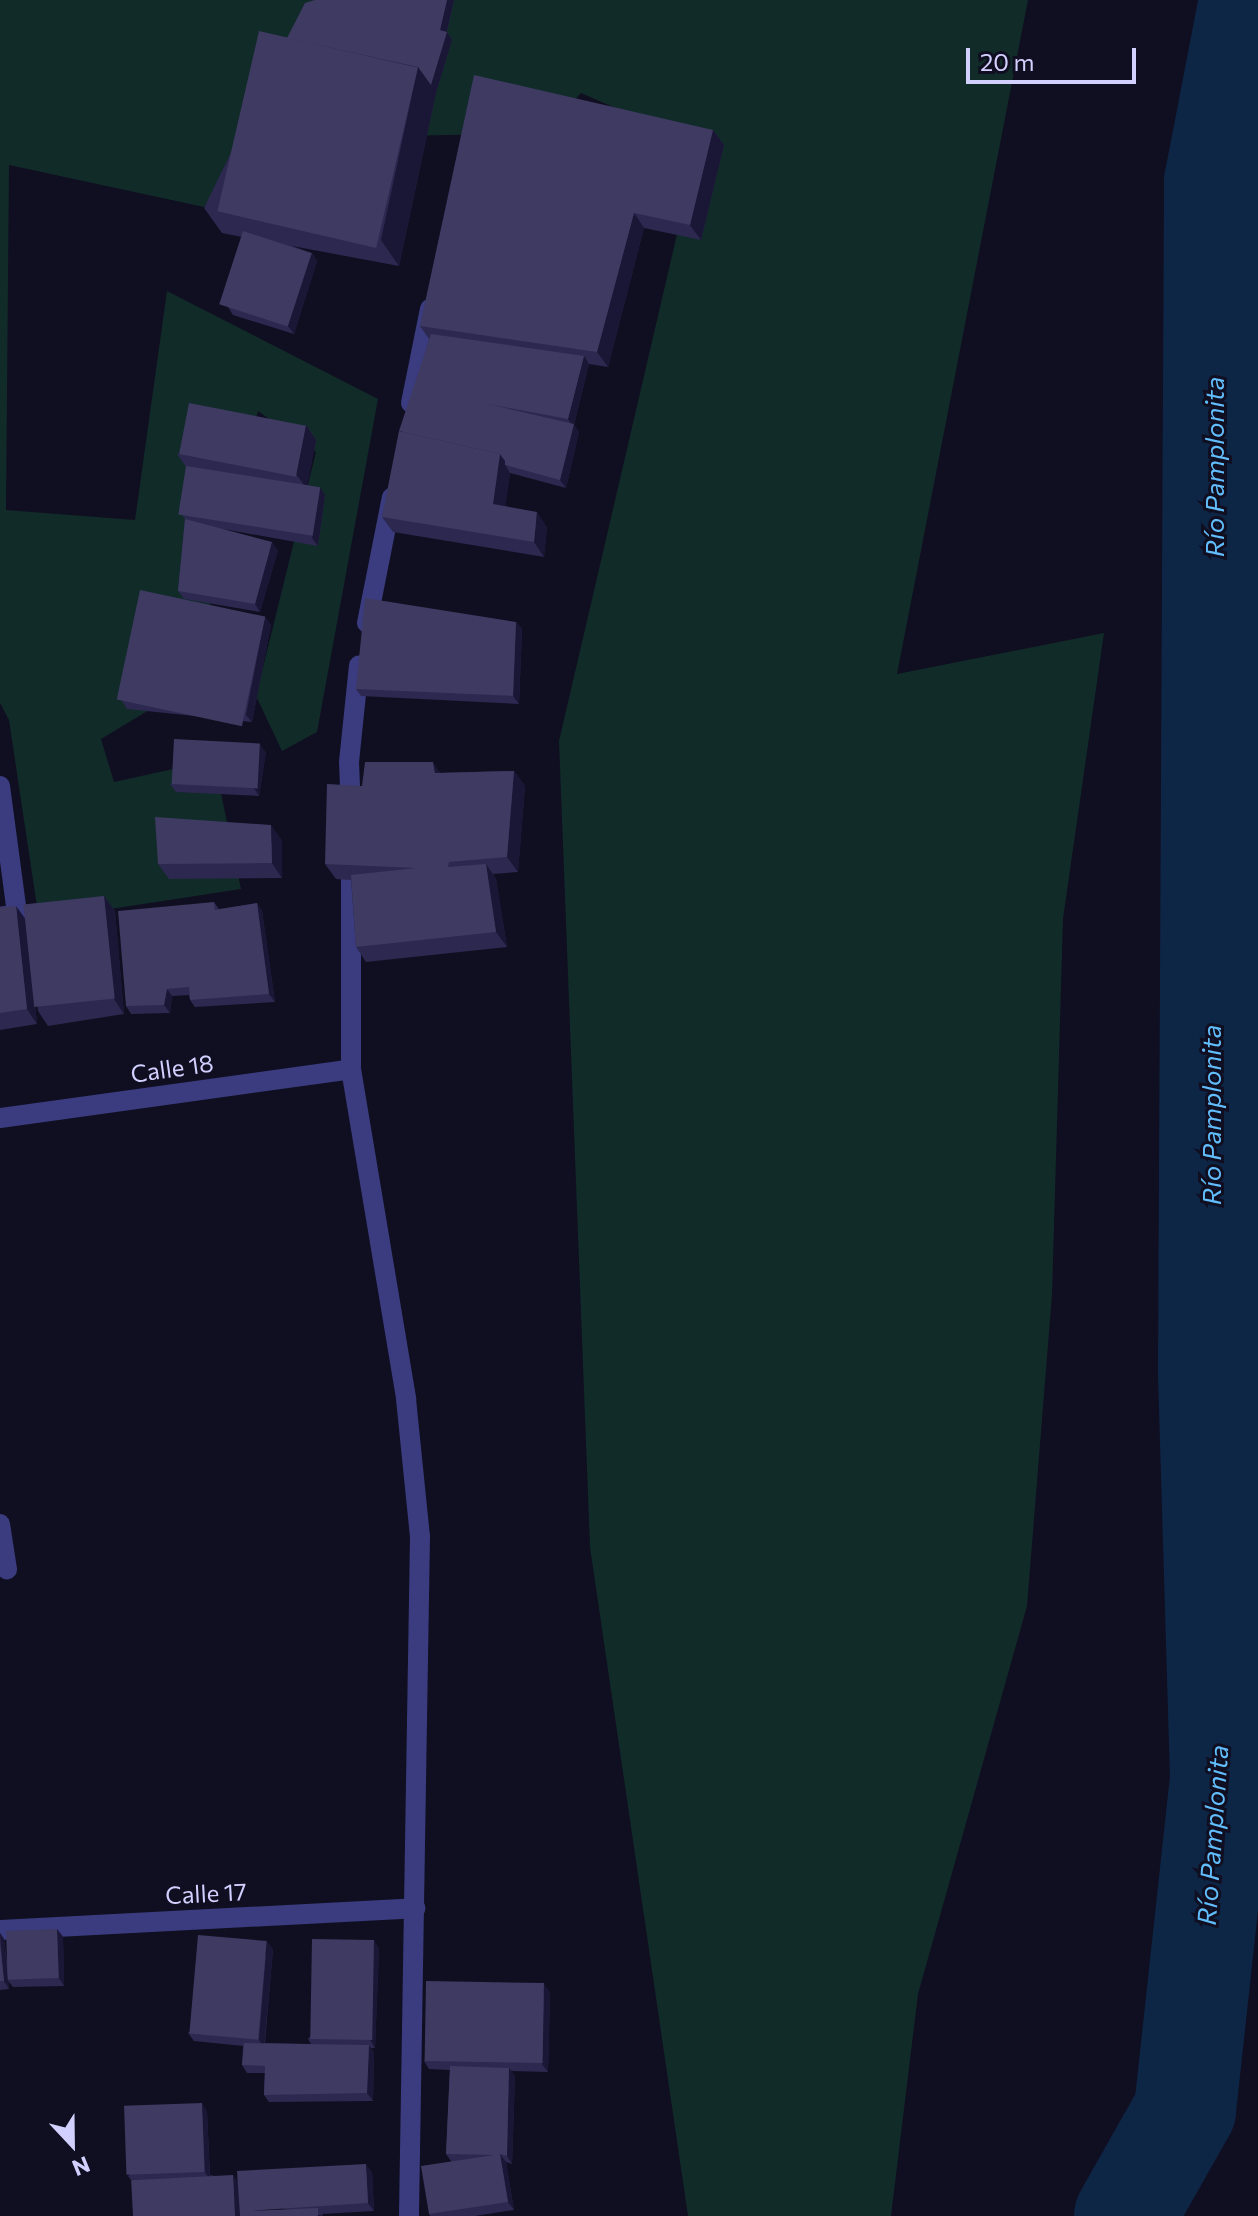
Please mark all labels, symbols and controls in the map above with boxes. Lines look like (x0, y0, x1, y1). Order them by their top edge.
scale bar (970, 32, 1140, 82)
text: 20 m (980, 47, 1034, 76)
water label: Río Pamplonita (1198, 377, 1230, 557)
water label: Río Pamplonita (1195, 1025, 1227, 1205)
street label: Calle 18 (129, 1048, 215, 1088)
water label: Río Pamplonita (1190, 1744, 1234, 1926)
street label: Calle 17 (165, 1876, 247, 1910)
north arrow (32, 2104, 112, 2184)
text: N (68, 2151, 94, 2182)

